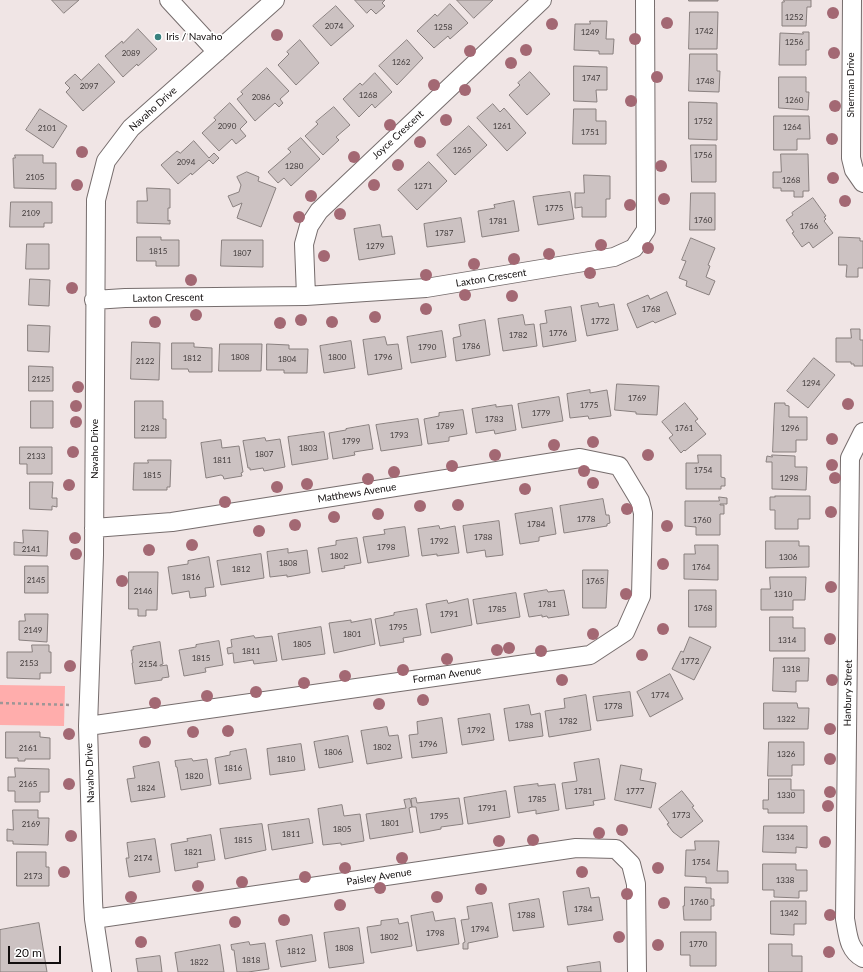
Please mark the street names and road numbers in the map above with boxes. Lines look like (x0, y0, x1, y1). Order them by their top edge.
street label: Sherman Drive (845, 52, 857, 118)
street label: Navaho Drive (127, 84, 179, 134)
street label: Joyce Crescent (370, 108, 426, 162)
street label: Laxton Crescent (455, 267, 527, 289)
street label: Laxton Crescent (132, 291, 204, 305)
street label: Navaho Drive (89, 419, 101, 479)
street label: Matthews Avenue (317, 481, 397, 505)
street label: Hanbury Street (841, 659, 855, 727)
street label: Forman Avenue (412, 664, 482, 686)
street label: Navaho Drive (83, 743, 97, 803)
street label: Paisley Avenue (346, 866, 412, 888)

